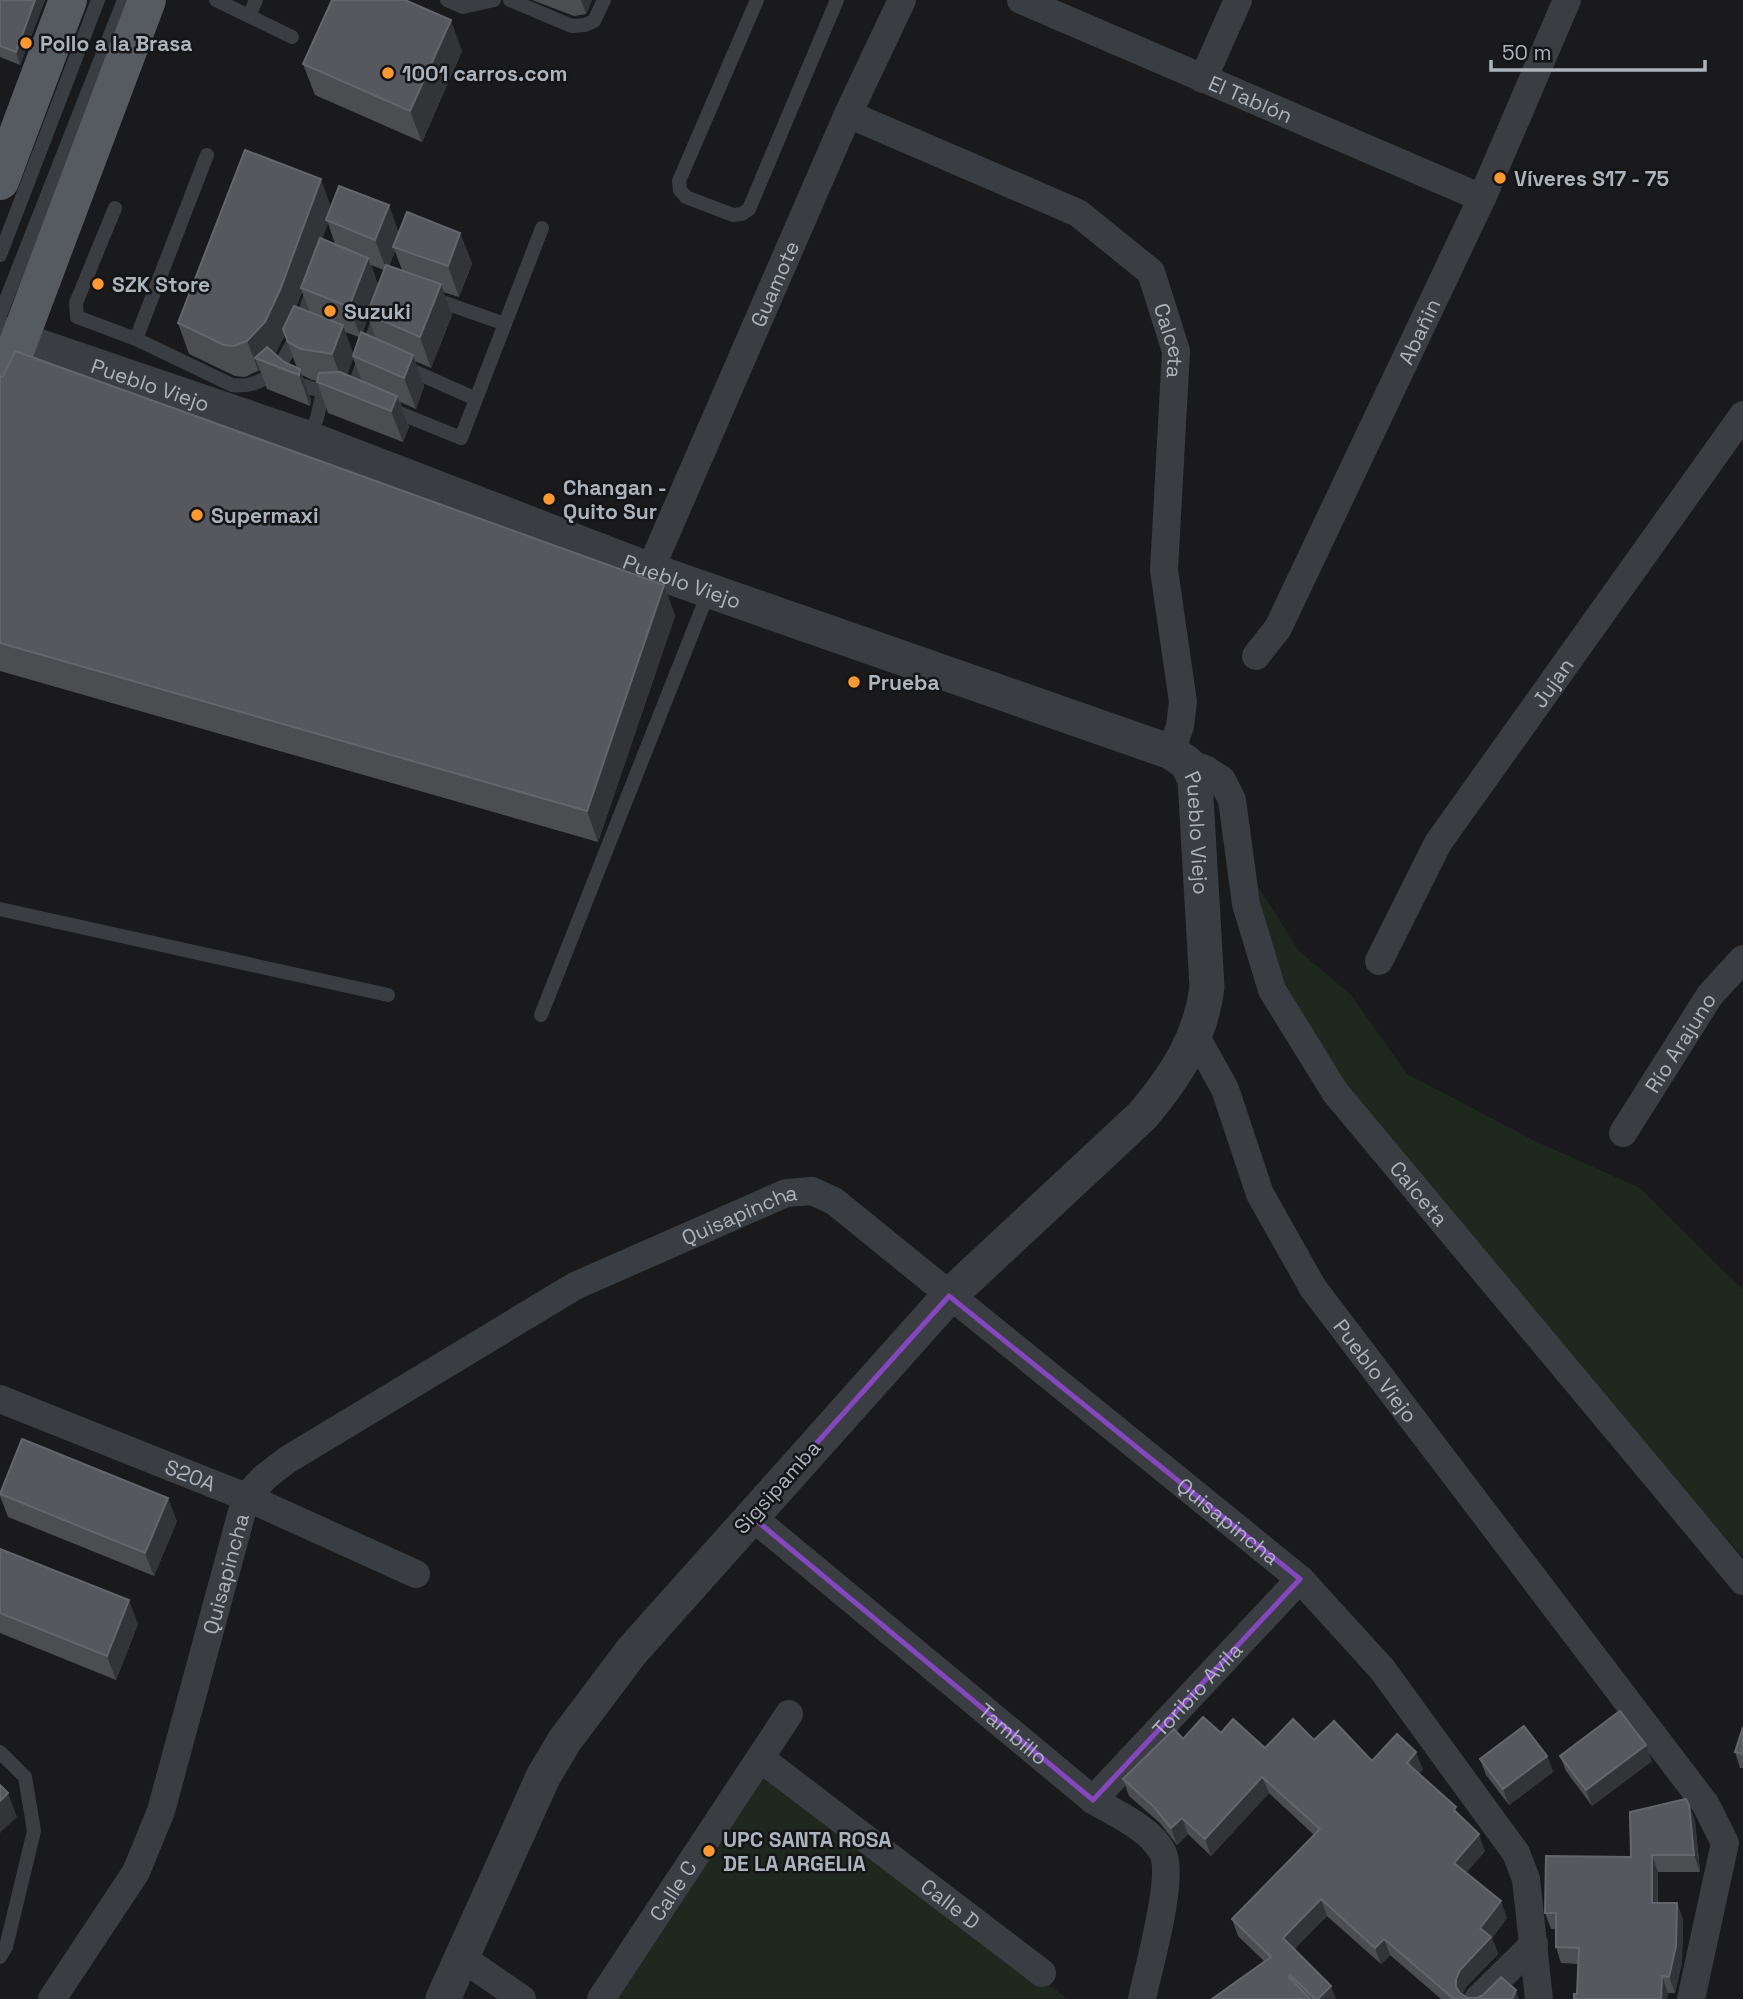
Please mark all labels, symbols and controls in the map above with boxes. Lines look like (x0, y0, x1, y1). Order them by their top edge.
scale bar (1491, 28, 1704, 72)
place label: Pollo a la Brasa (40, 30, 192, 57)
marker: Pollo a la Brasa (18, 35, 34, 51)
text: 50 m (1502, 39, 1552, 66)
place label: 1001 carros.com (402, 60, 567, 87)
marker: 1001 carros.com (380, 65, 396, 81)
street label: El Tablón (1205, 69, 1297, 129)
place label: Víveres S17 - 75 (1514, 165, 1669, 192)
marker: Víveres S17 - 75 (1492, 170, 1508, 186)
street label: Guamote (744, 237, 805, 331)
place label: SZK Store (112, 271, 210, 298)
marker: SZK Store (90, 276, 106, 292)
street label: Abañin (1392, 294, 1446, 369)
place label: Suzuki (344, 298, 411, 325)
street label: Calceta (1148, 300, 1191, 379)
marker: Suzuki (322, 303, 338, 319)
street label: Pueblo Viejo (88, 352, 213, 417)
place label: Changan - Quito Sur (563, 474, 667, 525)
marker: Changan - Quito Sur (541, 491, 557, 507)
place label: Supermaxi (211, 502, 319, 529)
marker: Supermaxi (189, 507, 205, 523)
street label: Pueblo Viejo (619, 547, 745, 614)
street label: Jujan (1525, 652, 1579, 713)
place label: Prueba (868, 669, 940, 696)
marker: Prueba (846, 674, 862, 690)
street label: Pueblo Viejo (1179, 766, 1215, 895)
street label: Río Arajuno (1638, 987, 1722, 1098)
street label: Calceta (1384, 1155, 1454, 1231)
street label: Quisapincha (677, 1179, 798, 1251)
street label: Pueblo Viejo (1328, 1313, 1424, 1428)
street label: Sigsipamba (728, 1434, 826, 1540)
street label: S20A (161, 1453, 220, 1497)
street label: Quisapincha (1172, 1471, 1285, 1571)
street label: Quisapincha (196, 1510, 254, 1637)
street label: Toribio Avila (1146, 1636, 1248, 1742)
street label: Tambillo (973, 1697, 1054, 1771)
place label: UPC SANTA ROSA DE LA ARGELIA (723, 1826, 892, 1877)
marker: UPC SANTA ROSA DE LA ARGELIA (701, 1843, 717, 1859)
street label: Calle C (643, 1855, 702, 1926)
street label: Calle D (916, 1872, 986, 1935)

